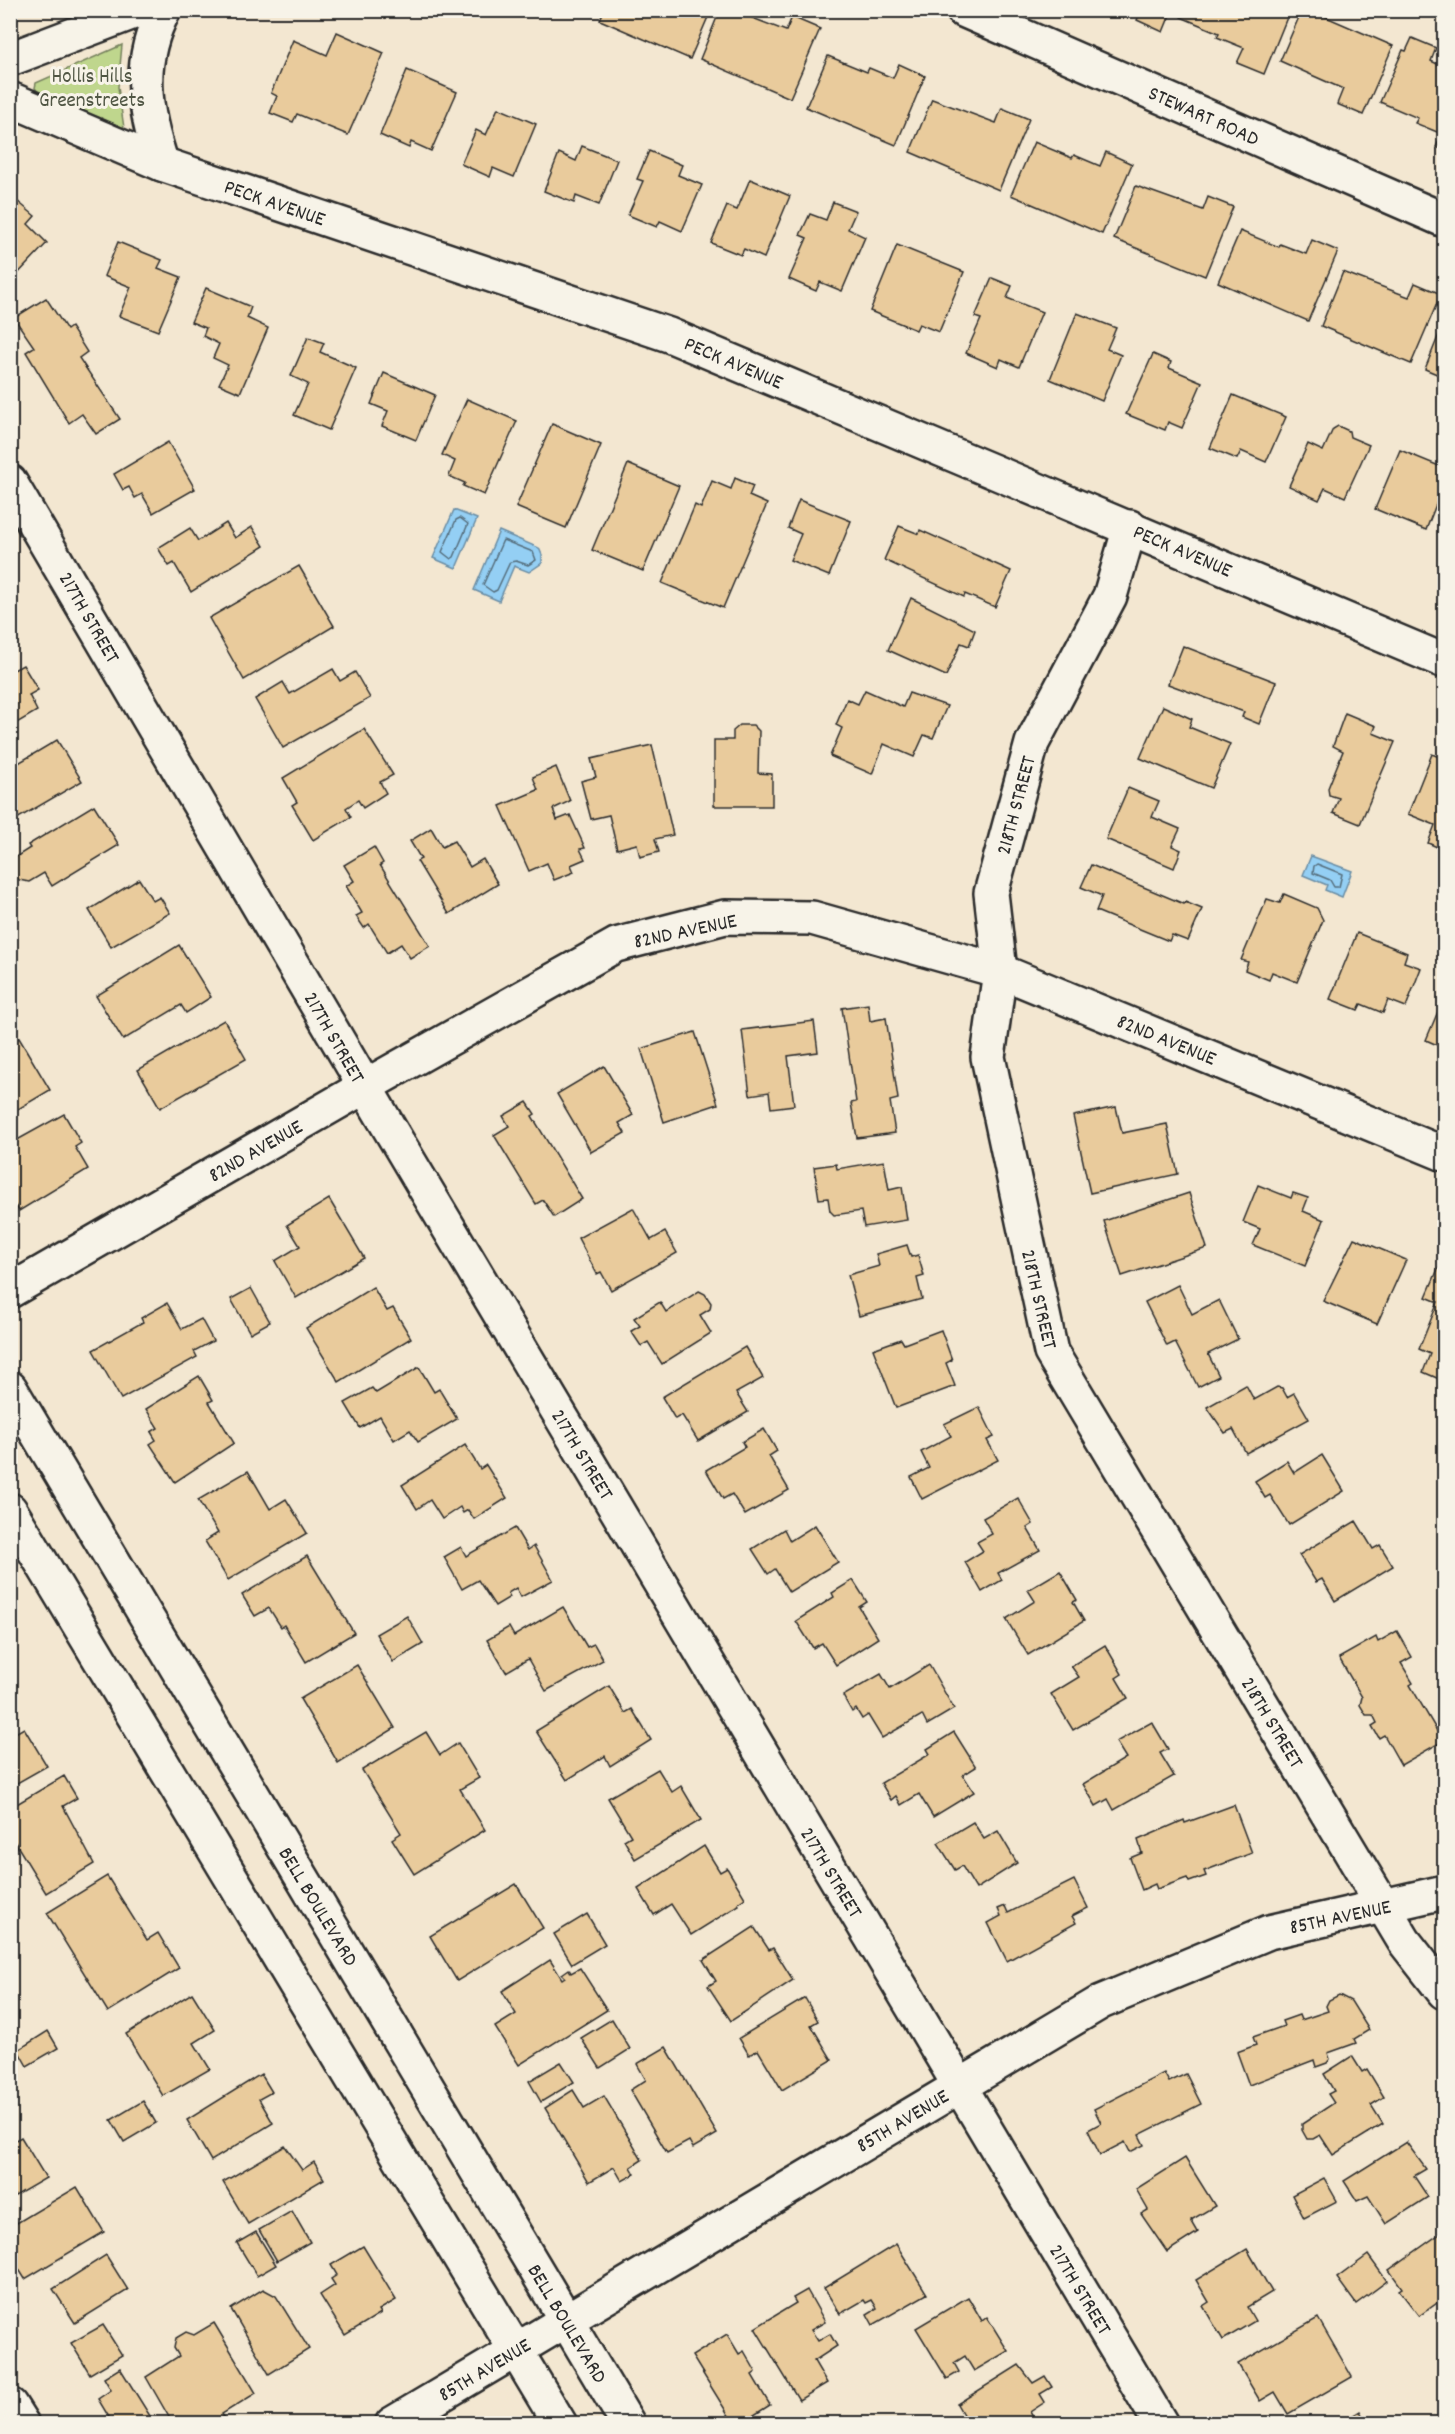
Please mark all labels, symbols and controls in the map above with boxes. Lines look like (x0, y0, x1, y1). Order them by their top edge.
park label: Hollis Hills Greenstreets (39, 63, 145, 117)
street label: STEWART ROAD (1142, 80, 1263, 156)
street label: PECK AVENUE (219, 174, 329, 236)
street label: PECK AVENUE (679, 330, 787, 399)
street label: PECK AVENUE (1128, 518, 1236, 587)
street label: 217TH STREET (49, 567, 126, 670)
street label: 218TH STREET (990, 752, 1046, 859)
street label: 82ND AVENUE (631, 907, 740, 958)
street label: 217TH STREET (294, 987, 371, 1090)
street label: 82ND AVENUE (1112, 1008, 1220, 1075)
street label: 82ND AVENUE (204, 1113, 310, 1192)
street label: 218TH STREET (1011, 1247, 1063, 1353)
street label: 217TH STREET (542, 1404, 620, 1507)
street label: 218TH STREET (1231, 1672, 1310, 1775)
street label: 217TH STREET (791, 1822, 869, 1925)
street label: BELL BOULEVARD (269, 1842, 364, 1973)
street label: 85TH AVENUE (1287, 1893, 1395, 1944)
street label: 85TH AVENUE (852, 2083, 956, 2162)
street label: 217TH STREET (1040, 2239, 1118, 2342)
street label: BELL BOULEVARD (518, 2259, 613, 2390)
street label: 85TH AVENUE (434, 2332, 538, 2411)

